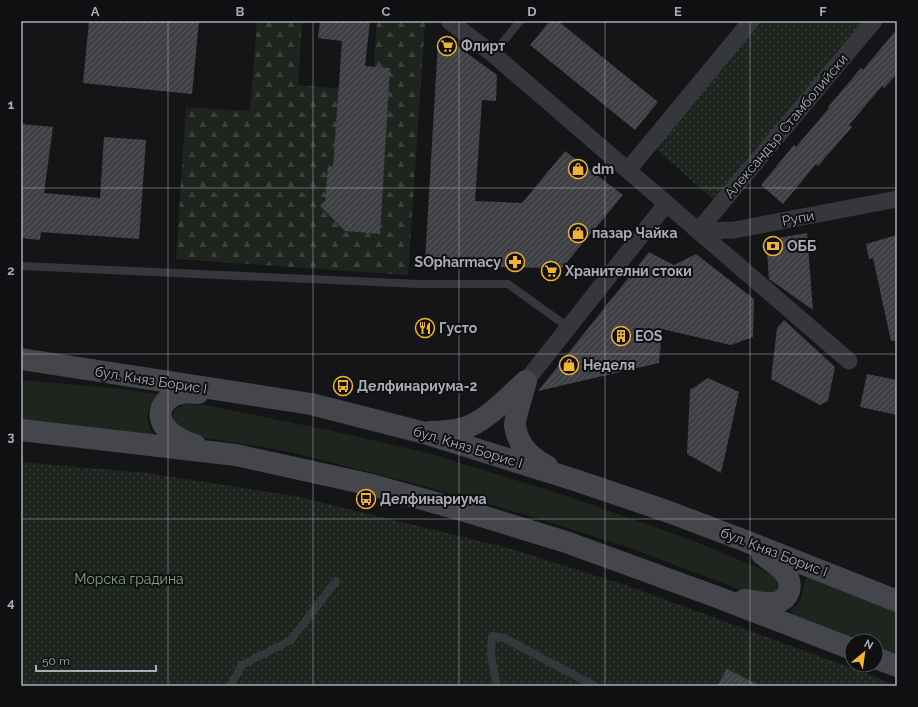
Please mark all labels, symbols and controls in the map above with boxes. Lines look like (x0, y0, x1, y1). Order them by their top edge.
text: A (91, 4, 100, 19)
text: B (236, 4, 245, 19)
text: C (382, 4, 391, 19)
text: D (527, 4, 537, 19)
text: E (674, 4, 682, 19)
text: F (819, 4, 827, 19)
supermarket icon: Флирт (436, 35, 458, 57)
place label: Флирт (461, 38, 505, 54)
street label: Александър Стамболийски (721, 51, 851, 201)
text: 1 (8, 97, 15, 112)
shop icon: dm (567, 158, 589, 180)
place label: dm (592, 161, 614, 177)
street label: Рупи (780, 207, 816, 229)
shop icon: пазар Чайка (567, 222, 589, 244)
place label: пазар Чайка (592, 225, 678, 241)
bank icon: ОББ (762, 235, 784, 257)
place label: ОББ (787, 238, 817, 254)
pharmacy icon: SOpharmacy (504, 251, 526, 273)
place label: SOpharmacy (415, 254, 501, 270)
supermarket icon: Хранителни стоки (540, 260, 562, 282)
text: 2 (7, 263, 15, 278)
place label: Хранителни стоки (564, 263, 692, 279)
restaurant icon: Густо (414, 317, 436, 339)
place label: Густо (439, 320, 478, 336)
building icon: EOS (610, 325, 632, 347)
place label: EOS (635, 328, 663, 344)
shop icon: Неделя (558, 354, 580, 376)
place label: Неделя (583, 357, 635, 373)
street label: бул. Княз Борис I (94, 363, 208, 397)
bus stop icon: Делфинариума-2 (332, 375, 354, 397)
place label: Делфинариума-2 (357, 378, 477, 394)
street label: бул. Княз Борис I (411, 423, 525, 471)
text: 3 (7, 429, 15, 444)
bus stop icon: Делфинариума (355, 488, 377, 510)
place label: Делфинариума (380, 491, 487, 507)
street label: бул. Княз Борис I (718, 524, 830, 580)
park label: Морска градина (74, 571, 184, 587)
text: 4 (7, 595, 15, 610)
north arrow (844, 633, 884, 673)
text: N (862, 637, 875, 652)
scale bar (36, 647, 156, 673)
text: 50 m (42, 654, 70, 668)

